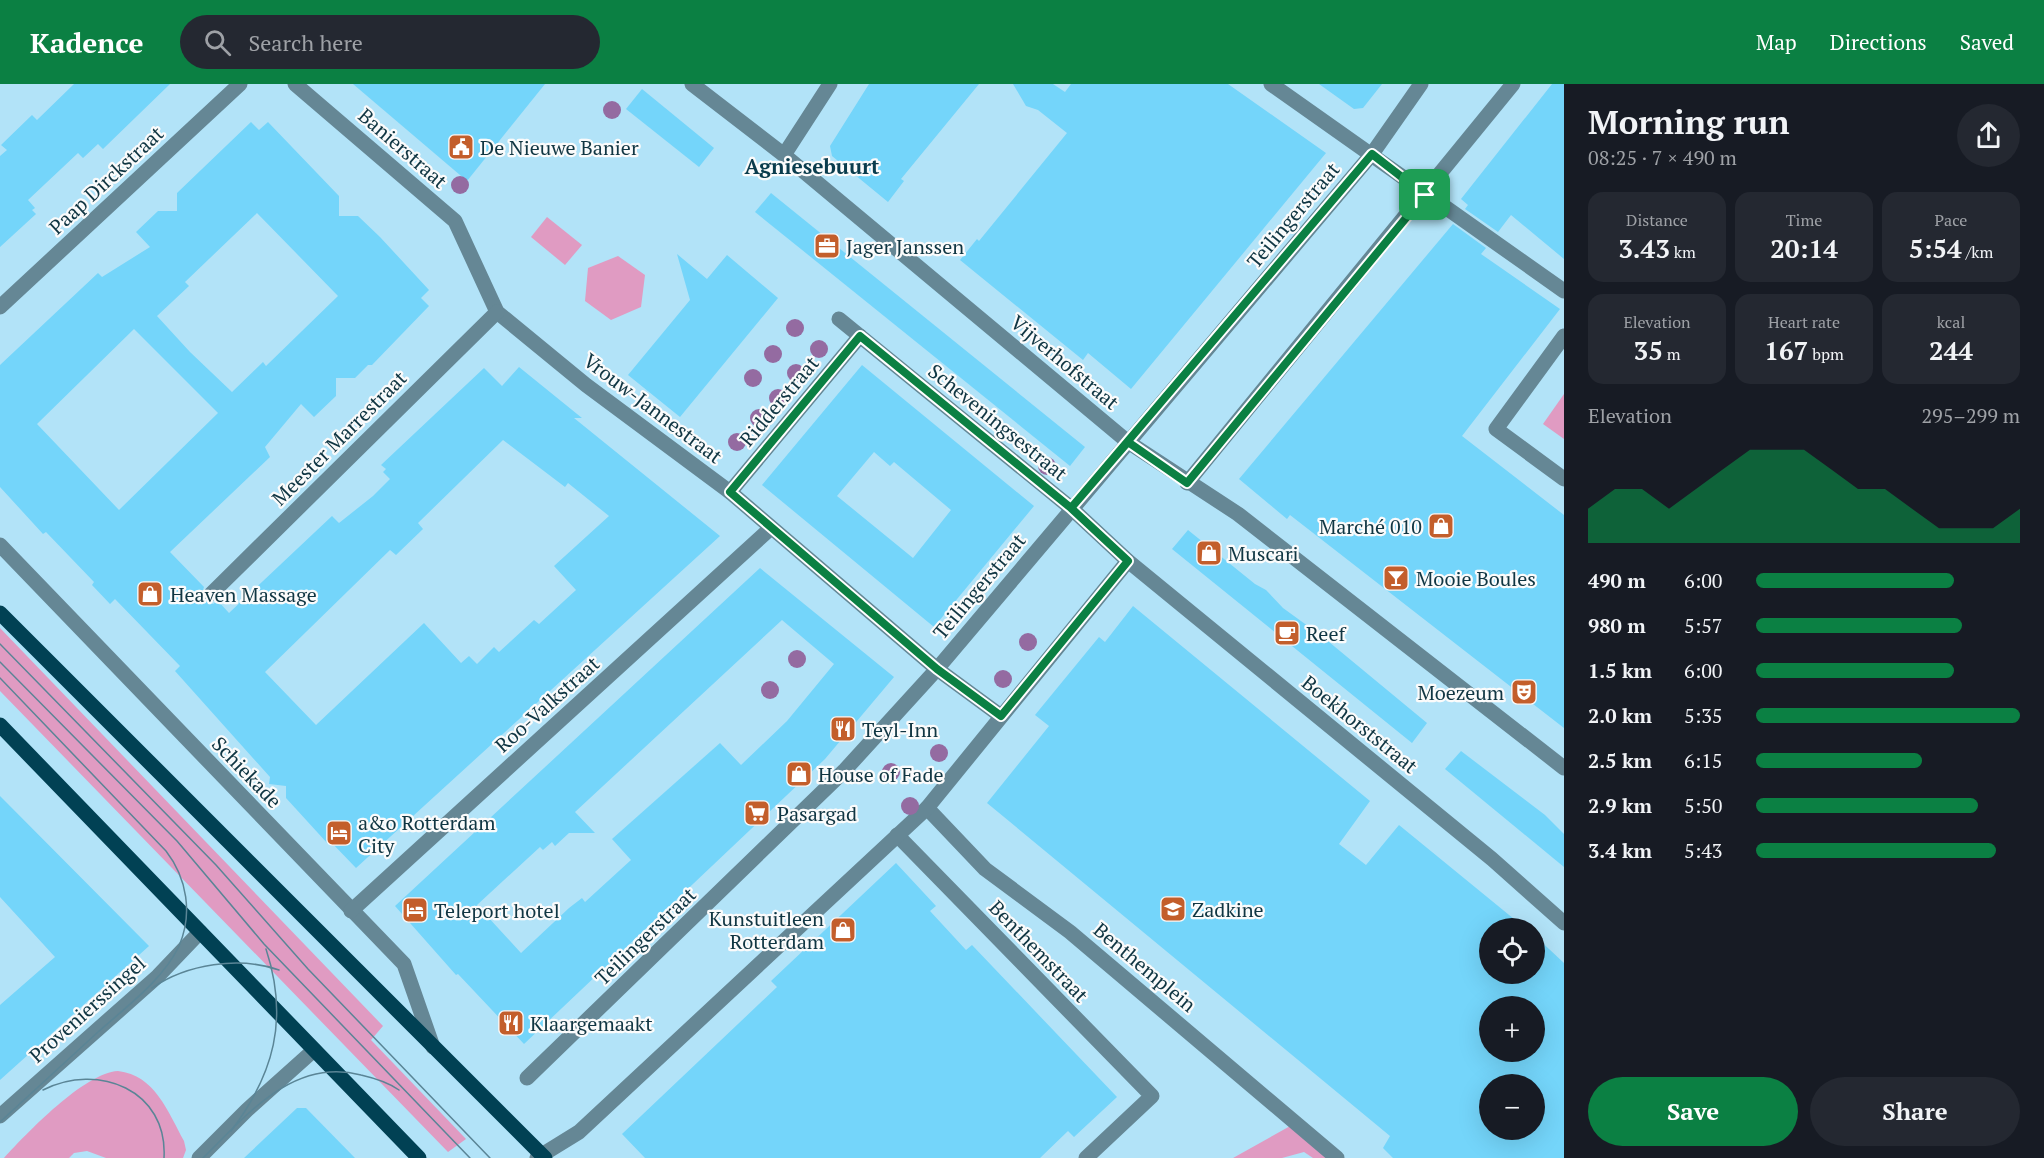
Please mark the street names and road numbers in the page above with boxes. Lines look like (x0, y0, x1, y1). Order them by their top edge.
street label: Banierstraat (353, 102, 454, 194)
street label: Paap Dirckstraat (43, 120, 169, 240)
street label: Teilingerstraat (1241, 156, 1346, 274)
street label: Vijverhofstraat (1005, 309, 1125, 416)
street label: Vrouw-Jannestraat (578, 347, 728, 470)
street label: Ridderstraat (733, 350, 825, 452)
street label: Scheveningsestraat (923, 357, 1074, 487)
street label: Meester Marrestraat (266, 364, 413, 511)
street label: Teilingerstraat (927, 527, 1032, 645)
street label: Roo-Valkstraat (489, 649, 605, 758)
street label: Boekhorststraat (1296, 669, 1424, 779)
street label: Schiekade (206, 730, 288, 814)
street label: Teilingerstraat (589, 880, 702, 991)
street label: Benthemstraat (983, 894, 1095, 1008)
street label: Benthemplein (1088, 916, 1202, 1018)
street label: Provenierssingel (23, 950, 151, 1068)

